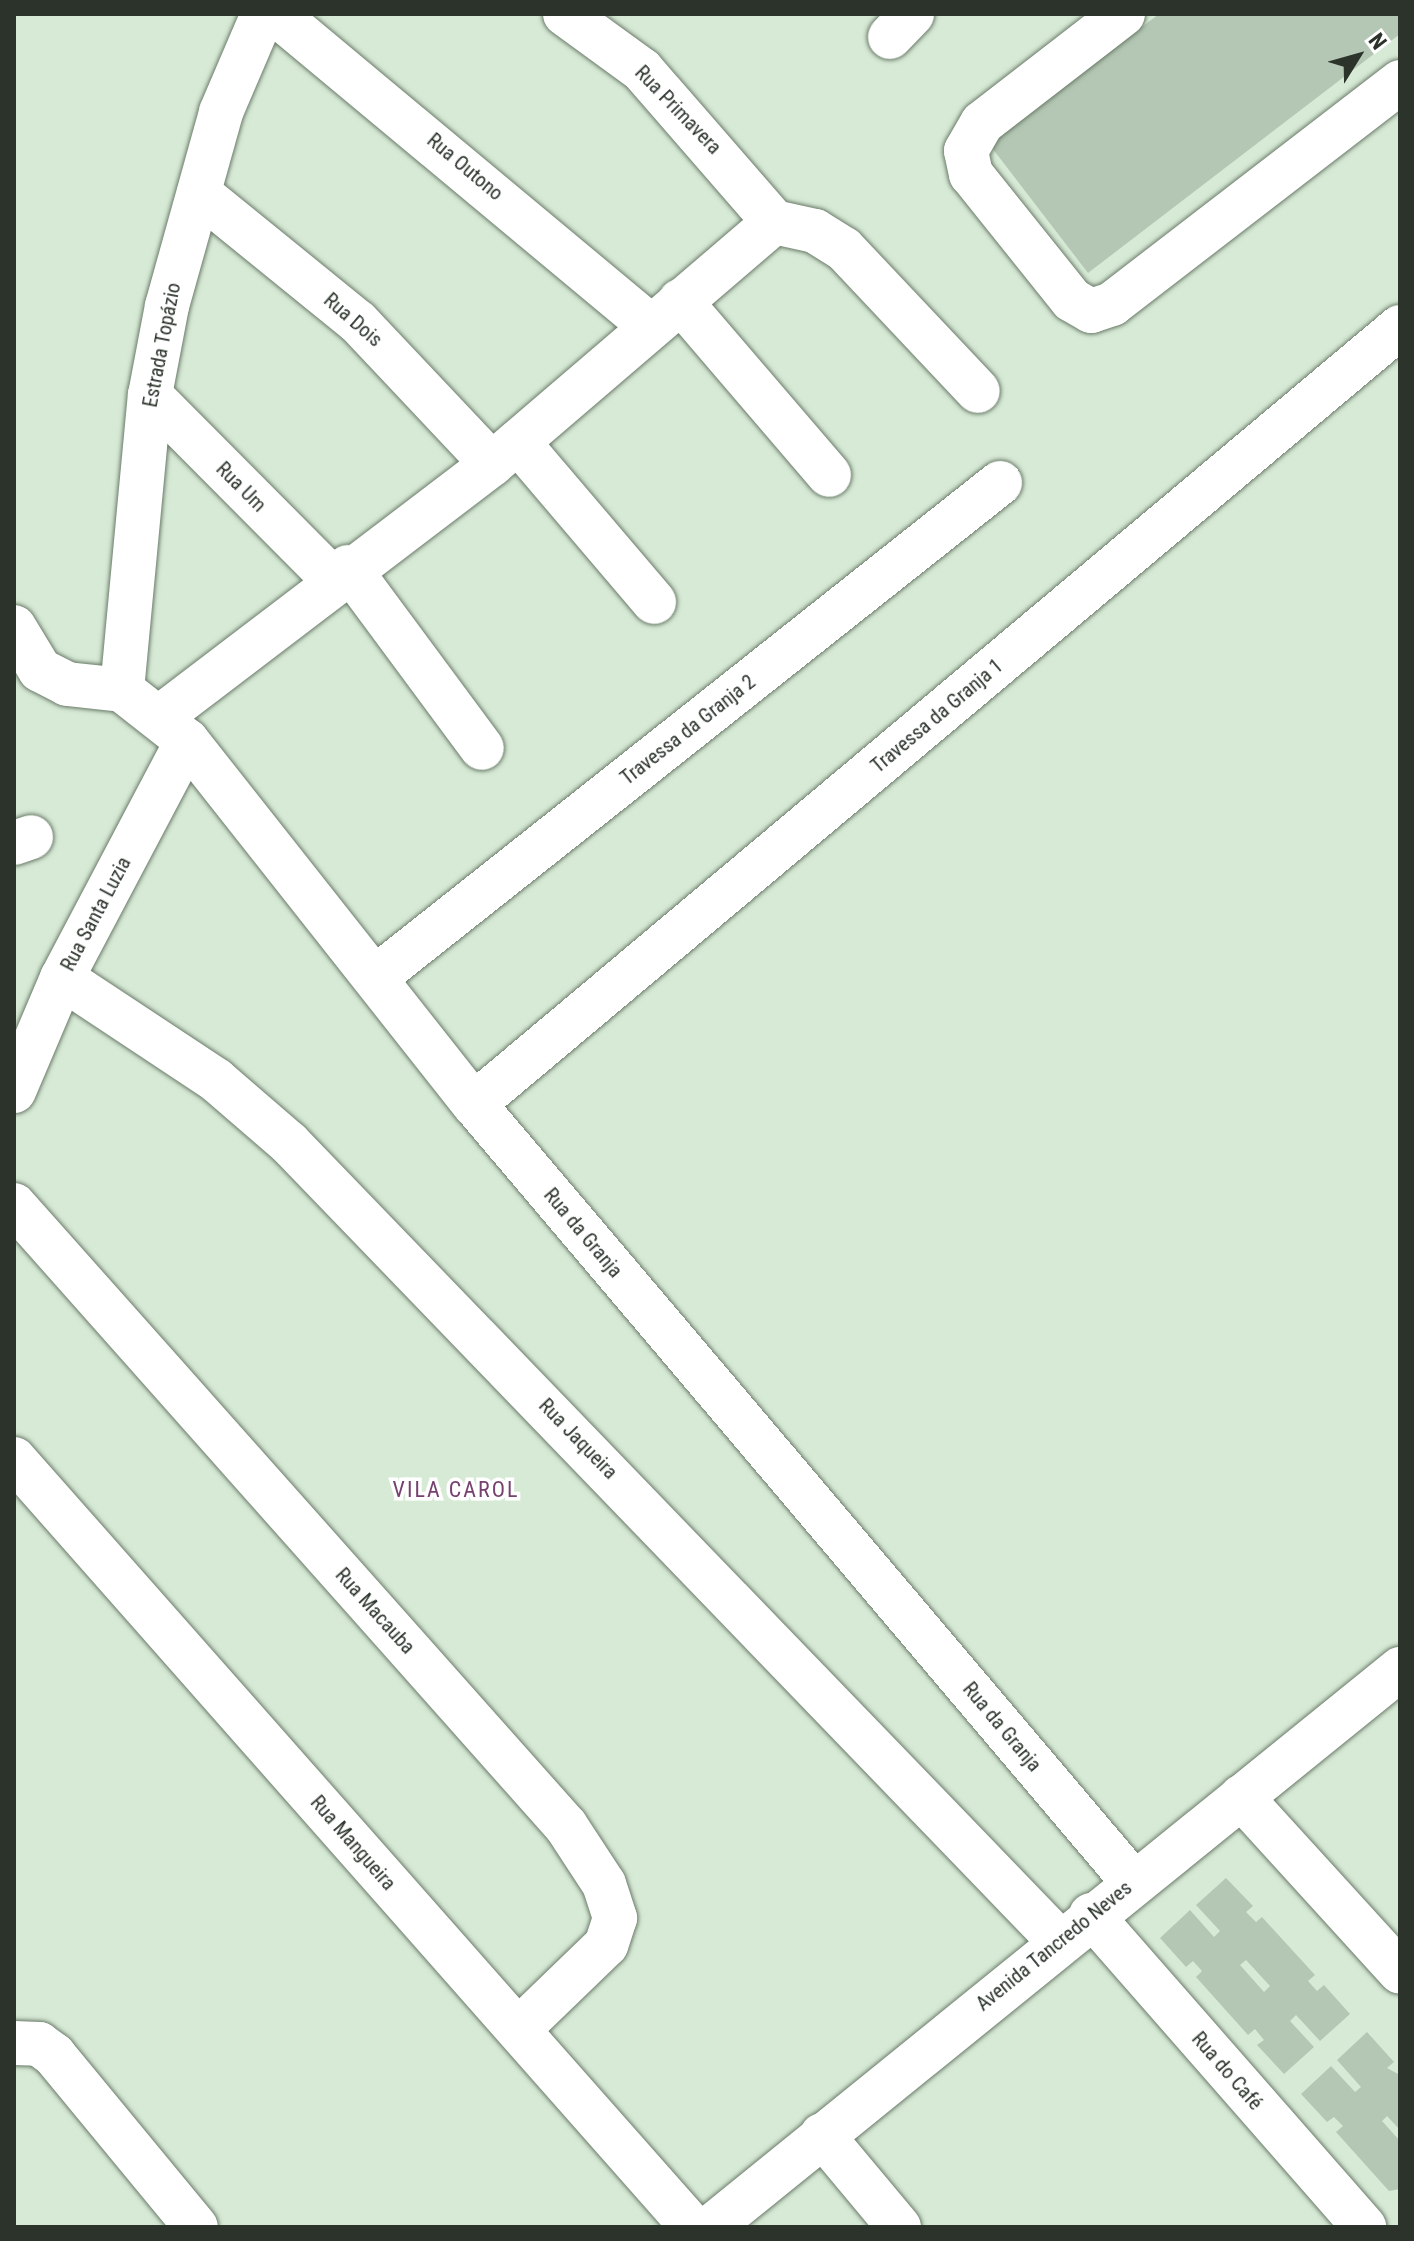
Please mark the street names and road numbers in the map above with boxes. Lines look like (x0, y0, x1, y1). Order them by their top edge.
street label: Rua Primavera (630, 61, 726, 159)
street label: Rua Outono (422, 128, 508, 206)
street label: Estrada Topázio (138, 281, 186, 409)
street label: Rua Dois (319, 288, 387, 352)
street label: Rua Um (211, 457, 271, 517)
street label: Travessa da Granja 1 (866, 654, 1008, 778)
street label: Travessa da Granja 2 (616, 670, 760, 790)
street label: Rua Santa Luzia (56, 853, 136, 975)
street label: Rua da Granja (539, 1183, 627, 1283)
street label: Rua Jaqueira (534, 1394, 622, 1484)
street label: Rua Macauba (330, 1563, 420, 1659)
street label: Rua da Granja (958, 1677, 1046, 1777)
street label: Rua Mangueira (305, 1791, 401, 1895)
street label: Avenida Tancredo Neves (971, 1876, 1137, 2016)
street label: Rua do Café (1187, 2027, 1267, 2115)

